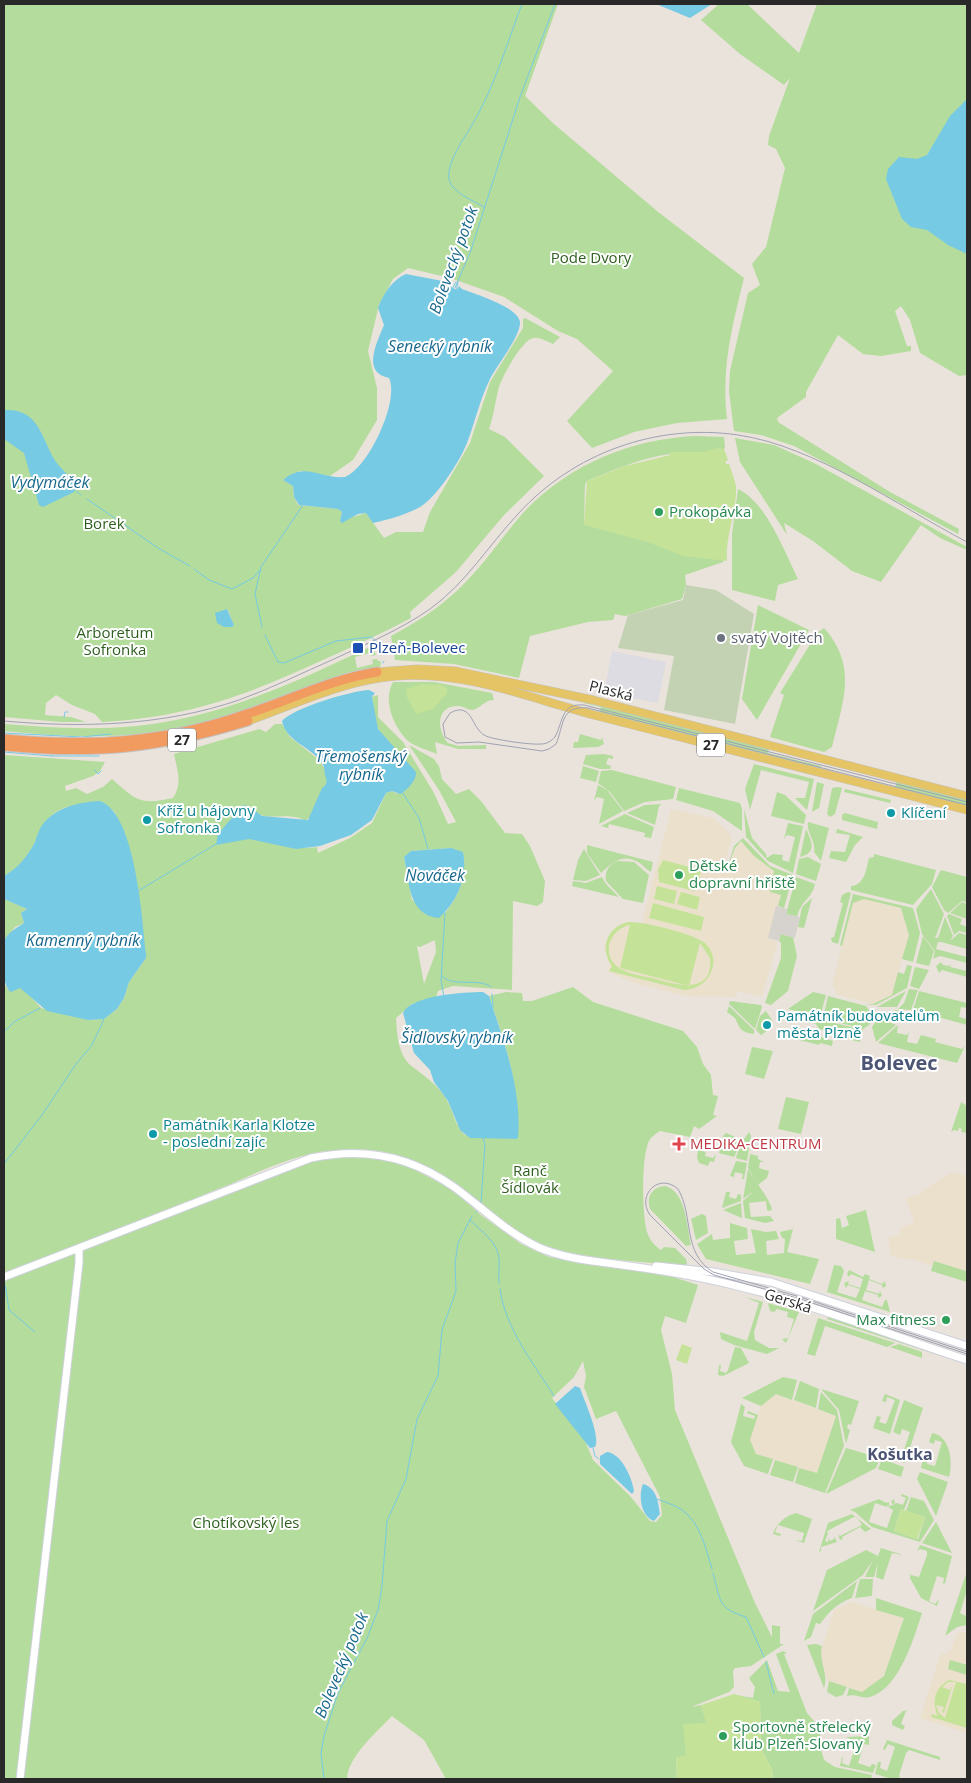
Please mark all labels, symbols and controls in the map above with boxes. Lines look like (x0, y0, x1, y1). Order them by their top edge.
water label: Bolevecký potok (423, 202, 483, 317)
park label: Pode Dvory (551, 247, 632, 267)
water label: Senecký rybník (388, 335, 493, 357)
water label: Vydymáček (11, 471, 91, 493)
place label: Prokopávka (669, 501, 751, 521)
marker: Prokopávka (653, 506, 665, 518)
park label: Borek (83, 513, 125, 533)
park label: Arboretum Sofronka (77, 622, 153, 659)
place label: svatý Vojtěch (731, 627, 823, 647)
marker: svatý Vojtěch (715, 632, 727, 644)
place label: Plzeň-Bolevec (369, 637, 465, 657)
marker: Plzeň-Bolevec (351, 641, 365, 655)
street label: Plaská (587, 675, 635, 705)
road number: 27 (168, 728, 196, 752)
road number: 27 (697, 734, 725, 756)
water label: Třemošenský rybník (315, 745, 408, 785)
place label: Kříž u hájovny Sofronka (157, 800, 255, 837)
place label: Klíčení (901, 802, 948, 822)
marker: Klíčení (885, 807, 897, 819)
marker: Kříž u hájovny Sofronka (141, 814, 153, 826)
place label: Dětské dopravní hřiště (689, 855, 795, 892)
water label: Nováček (405, 864, 466, 886)
marker: Dětské dopravní hřiště (673, 869, 685, 881)
water label: Kamenný rybník (26, 929, 141, 951)
place label: Památník budovatelům města Plzně (777, 1005, 940, 1042)
marker: Památník budovatelům města Plzně (761, 1019, 773, 1031)
water label: Šidlovský rybník (401, 1026, 514, 1048)
district label: Bolevec (860, 1049, 938, 1076)
place label: Památník Karla Klotze - poslední zajíc (163, 1114, 315, 1151)
marker: Památník Karla Klotze - poslední zajíc (147, 1128, 159, 1140)
place label: MEDIKA-CENTRUM (690, 1133, 821, 1153)
marker: MEDIKA-CENTRUM (672, 1137, 686, 1151)
park label: Ranč Šídlovák (501, 1160, 559, 1197)
street label: Gerská (762, 1283, 815, 1317)
place label: Max fitness (856, 1309, 936, 1329)
marker: Max fitness (940, 1314, 952, 1326)
district label: Košutka (867, 1443, 933, 1465)
park label: Chotíkovský les (193, 1512, 300, 1532)
water label: Bolevecký potok (309, 1608, 374, 1721)
place label: Sportovně střelecký klub Plzeň-Slovany (733, 1716, 871, 1753)
marker: Sportovně střelecký klub Plzeň-Slovany (717, 1730, 729, 1742)

